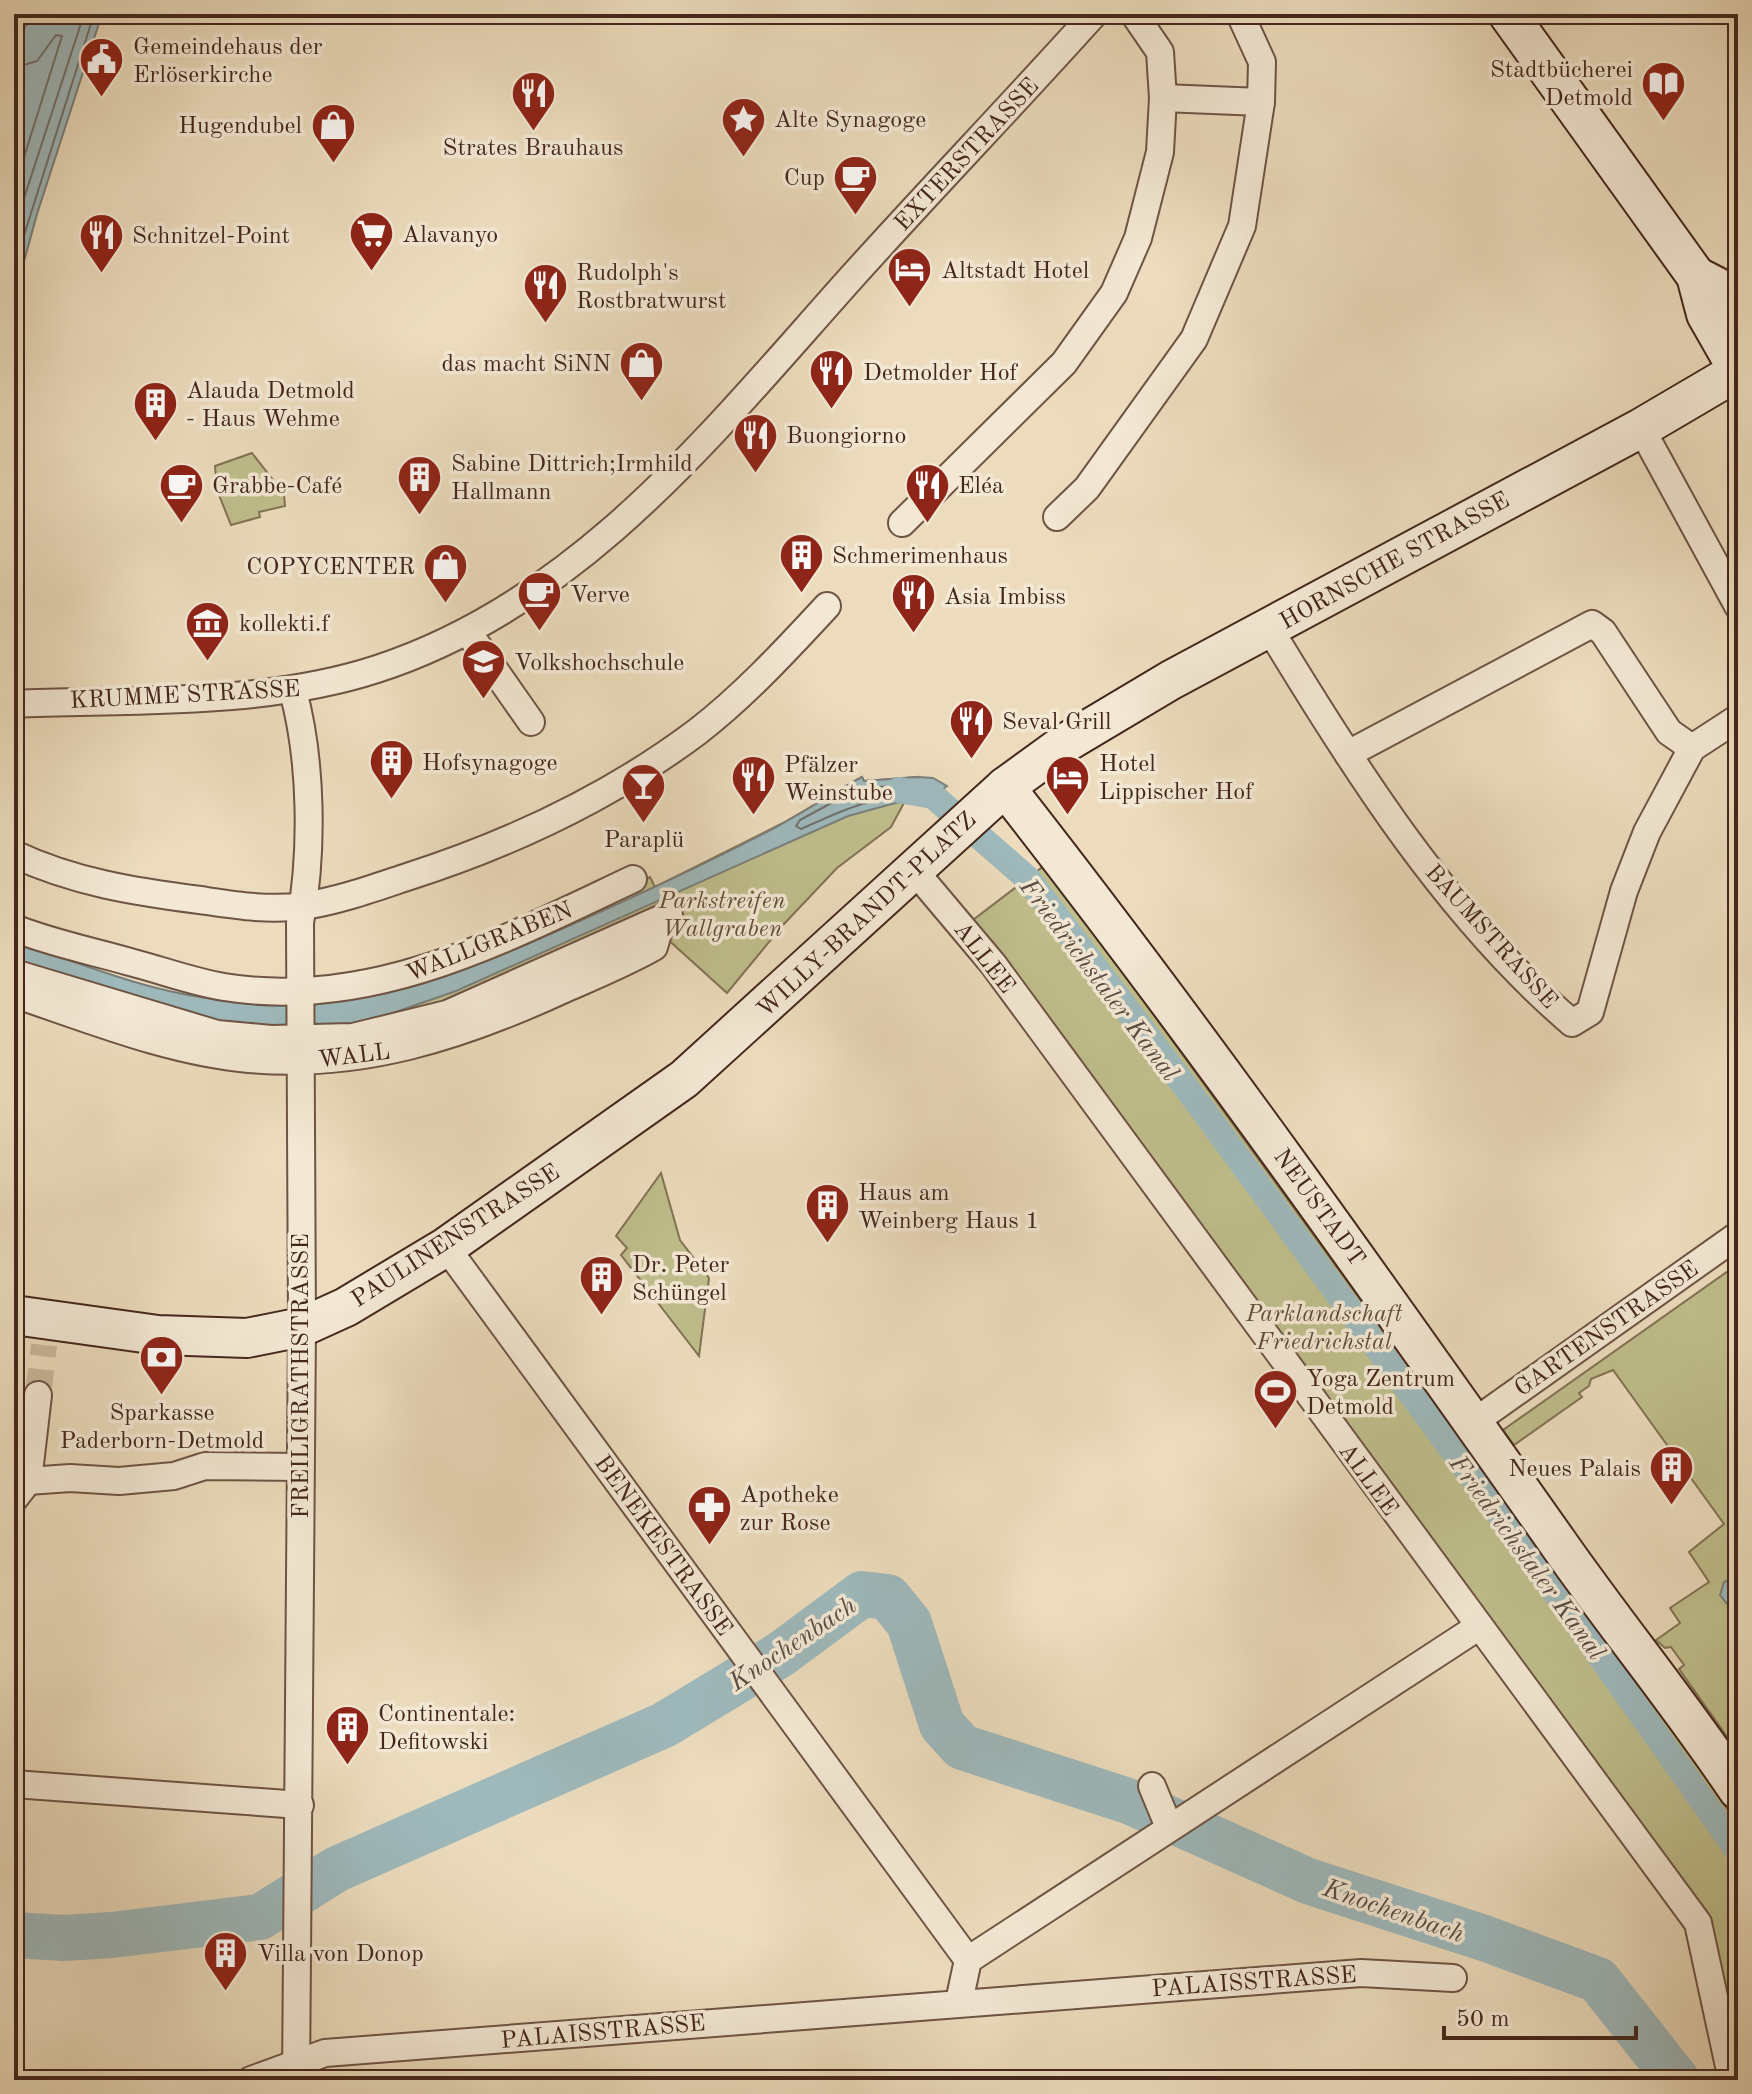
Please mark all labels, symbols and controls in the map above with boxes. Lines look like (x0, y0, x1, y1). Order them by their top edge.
public building icon: Gemeindehaus der Erlöserkirche (78, 36, 126, 99)
place label: Gemeindehaus der Erlöserkirche (133, 36, 323, 88)
place label: Stadtbücherei Detmold (1490, 59, 1633, 111)
library icon: Stadtbücherei Detmold (1640, 59, 1688, 122)
restaurant icon: Strates Brauhaus (509, 69, 557, 132)
street label: EXTERSTRASSE (891, 74, 1044, 236)
place icon: Alte Synagoge (719, 95, 767, 158)
shop icon: Hugendubel (309, 101, 357, 164)
place label: Alte Synagoge (774, 109, 926, 133)
place label: Hugendubel (178, 115, 302, 139)
place label: Strates Brauhaus (443, 137, 623, 161)
cafe icon: Cup (832, 153, 880, 216)
place label: Cup (784, 167, 825, 191)
supermarket icon: Alavanyo (347, 210, 395, 273)
restaurant icon: Schnitzel-Point (77, 211, 125, 274)
place label: Alavanyo (402, 224, 498, 248)
place label: Schnitzel-Point (132, 225, 290, 249)
hotel icon: Altstadt Hotel (886, 246, 934, 309)
place label: Altstadt Hotel (941, 260, 1089, 284)
restaurant icon: Rudolph's Rostbratwurst (521, 262, 569, 325)
place label: Rudolph's Rostbratwurst (576, 262, 726, 314)
shop icon: das macht SiNN (618, 339, 666, 402)
restaurant icon: Detmolder Hof (808, 348, 856, 411)
place label: das macht SiNN (442, 353, 611, 377)
place label: Detmolder Hof (863, 362, 1019, 386)
building icon: Alauda Detmold - Haus Wehme (131, 380, 179, 443)
place label: Alauda Detmold - Haus Wehme (186, 380, 355, 432)
restaurant icon: Buongiorno (731, 411, 779, 474)
place label: Buongiorno (786, 425, 906, 449)
building icon: Sabine Dittrich;Irmhild Hallmann (396, 453, 444, 516)
place label: Sabine Dittrich;Irmhild Hallmann (451, 453, 693, 505)
cafe icon: Grabbe-Café (157, 461, 205, 524)
restaurant icon: Eléa (903, 461, 951, 524)
place label: Grabbe-Café (212, 475, 342, 499)
place label: Eléa (958, 475, 1004, 499)
street label: HORNSCHE STRASSE (1276, 489, 1514, 635)
building icon: Schmerimenhaus (777, 531, 825, 594)
shop icon: COPYCENTER (422, 542, 470, 605)
place label: Schmerimenhaus (832, 545, 1008, 569)
place label: COPYCENTER (246, 556, 415, 580)
cafe icon: Verve (515, 570, 563, 633)
restaurant icon: Asia Imbiss (889, 572, 937, 635)
place label: Verve (570, 584, 630, 608)
place label: Asia Imbiss (944, 586, 1066, 610)
museum icon: kollekti.f (184, 599, 232, 662)
place label: kollekti.f (239, 613, 330, 637)
school or university icon: Volkshochschule (459, 638, 507, 701)
place label: Volkshochschule (514, 652, 684, 676)
street label: KRUMME STRASSE (69, 678, 301, 714)
restaurant icon: Seval Grill (947, 697, 995, 760)
place label: Seval Grill (1002, 711, 1112, 735)
building icon: Hofsynagoge (367, 738, 415, 801)
place label: Hofsynagoge (422, 752, 558, 776)
hotel icon: Hotel Lippischer Hof (1044, 753, 1092, 816)
place label: Hotel Lippischer Hof (1099, 753, 1254, 805)
restaurant icon: Pfälzer Weinstube (729, 754, 777, 817)
place label: Pfälzer Weinstube (784, 754, 893, 806)
bar icon: Paraplü (620, 761, 668, 824)
street label: WILLY-BRANDT-PLATZ (754, 808, 981, 1023)
place label: Paraplü (604, 829, 684, 853)
street label: BAUMSTRASSE (1420, 861, 1561, 1014)
water label: Friedrichstaler Kanal (1013, 873, 1183, 1087)
park label: Parkstreifen Wallgraben (658, 890, 786, 942)
street label: WALLGRABEN (403, 899, 576, 987)
street label: ALLEE (948, 918, 1019, 999)
street label: WALL (317, 1041, 392, 1073)
street label: NEUSTADT (1268, 1145, 1369, 1271)
street label: PAULINENSTRASSE (348, 1161, 564, 1313)
building icon: Haus am Weinberg Haus 1 (803, 1182, 851, 1245)
place label: Haus am Weinberg Haus 1 (858, 1182, 1039, 1234)
street label: FREILIGRATHSTRASSE (290, 1233, 314, 1519)
building icon: Dr. Peter Schüngel (577, 1254, 625, 1317)
place label: Dr. Peter Schüngel (632, 1254, 730, 1306)
street label: GARTENSTRASSE (1511, 1257, 1703, 1402)
park label: Parklandschaft Friedrichstal (1245, 1303, 1403, 1355)
bank icon: Sparkasse Paderborn-Detmold (138, 1334, 186, 1397)
sports icon: Yoga Zentrum Detmold (1251, 1368, 1299, 1431)
place label: Yoga Zentrum Detmold (1306, 1368, 1455, 1420)
place label: Sparkasse Paderborn-Detmold (60, 1402, 264, 1454)
street label: ALLEE (1333, 1439, 1402, 1521)
building icon: Neues Palais (1648, 1444, 1696, 1507)
water label: Friedrichstaler Kanal (1443, 1450, 1609, 1666)
street label: BENEKESTRASSE (589, 1451, 736, 1641)
place label: Neues Palais (1508, 1458, 1641, 1482)
pharmacy icon: Apotheke zur Rose (685, 1484, 733, 1547)
place label: Apotheke zur Rose (740, 1484, 839, 1536)
water label: Knochenbach (724, 1593, 861, 1697)
building icon: Continentale: Defitowski (323, 1703, 371, 1766)
place label: Continentale: Defitowski (378, 1703, 515, 1755)
water label: Knochenbach (1319, 1875, 1467, 1948)
building icon: Villa von Donop (202, 1929, 250, 1992)
place label: Villa von Donop (257, 1943, 424, 1967)
street label: PALAISSTRASSE (1151, 1964, 1357, 2002)
scale bar (1444, 1990, 1636, 2040)
text: 50 m (1456, 2008, 1510, 2032)
street label: PALAISSTRASSE (500, 2012, 707, 2054)

